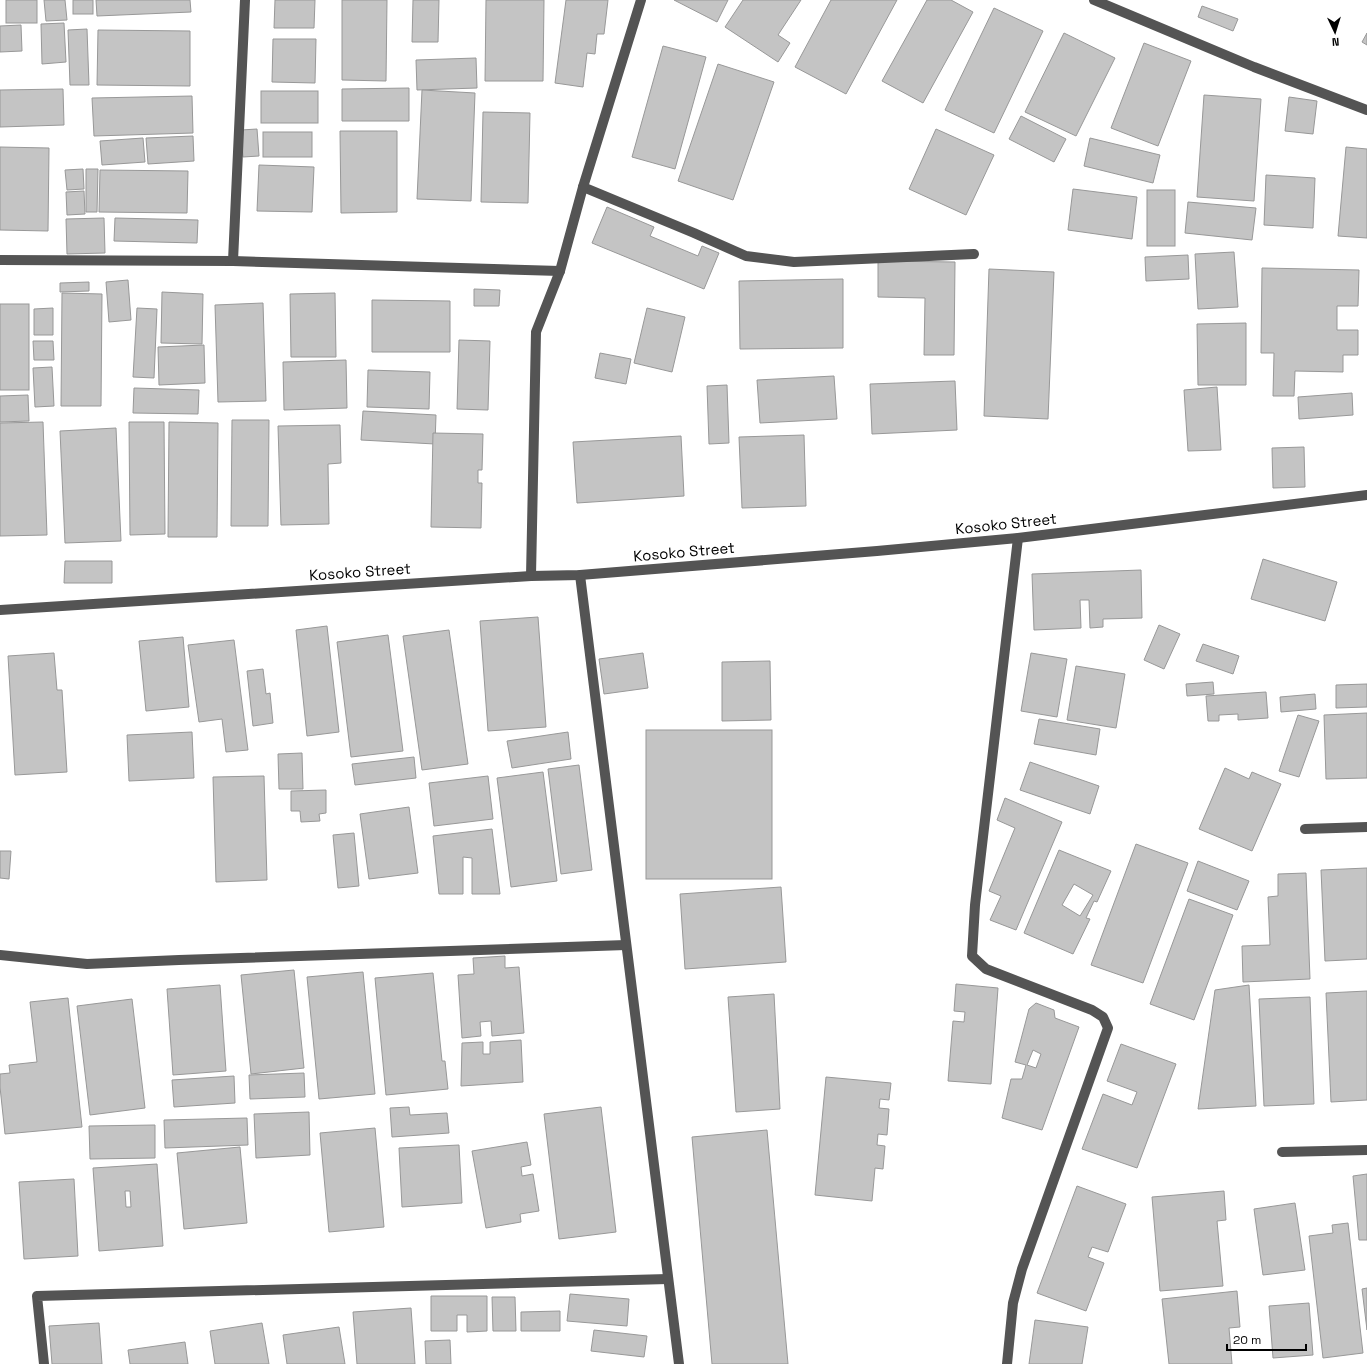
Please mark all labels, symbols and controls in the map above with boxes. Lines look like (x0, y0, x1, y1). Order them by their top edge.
north arrow (1315, 12, 1355, 52)
text: N (1332, 35, 1340, 49)
street label: Kosoko Street (954, 509, 1058, 538)
street label: Kosoko Street (632, 538, 736, 565)
street label: Kosoko Street (308, 558, 412, 585)
scale bar (1227, 1326, 1306, 1352)
text: 20 m (1233, 1332, 1261, 1348)

